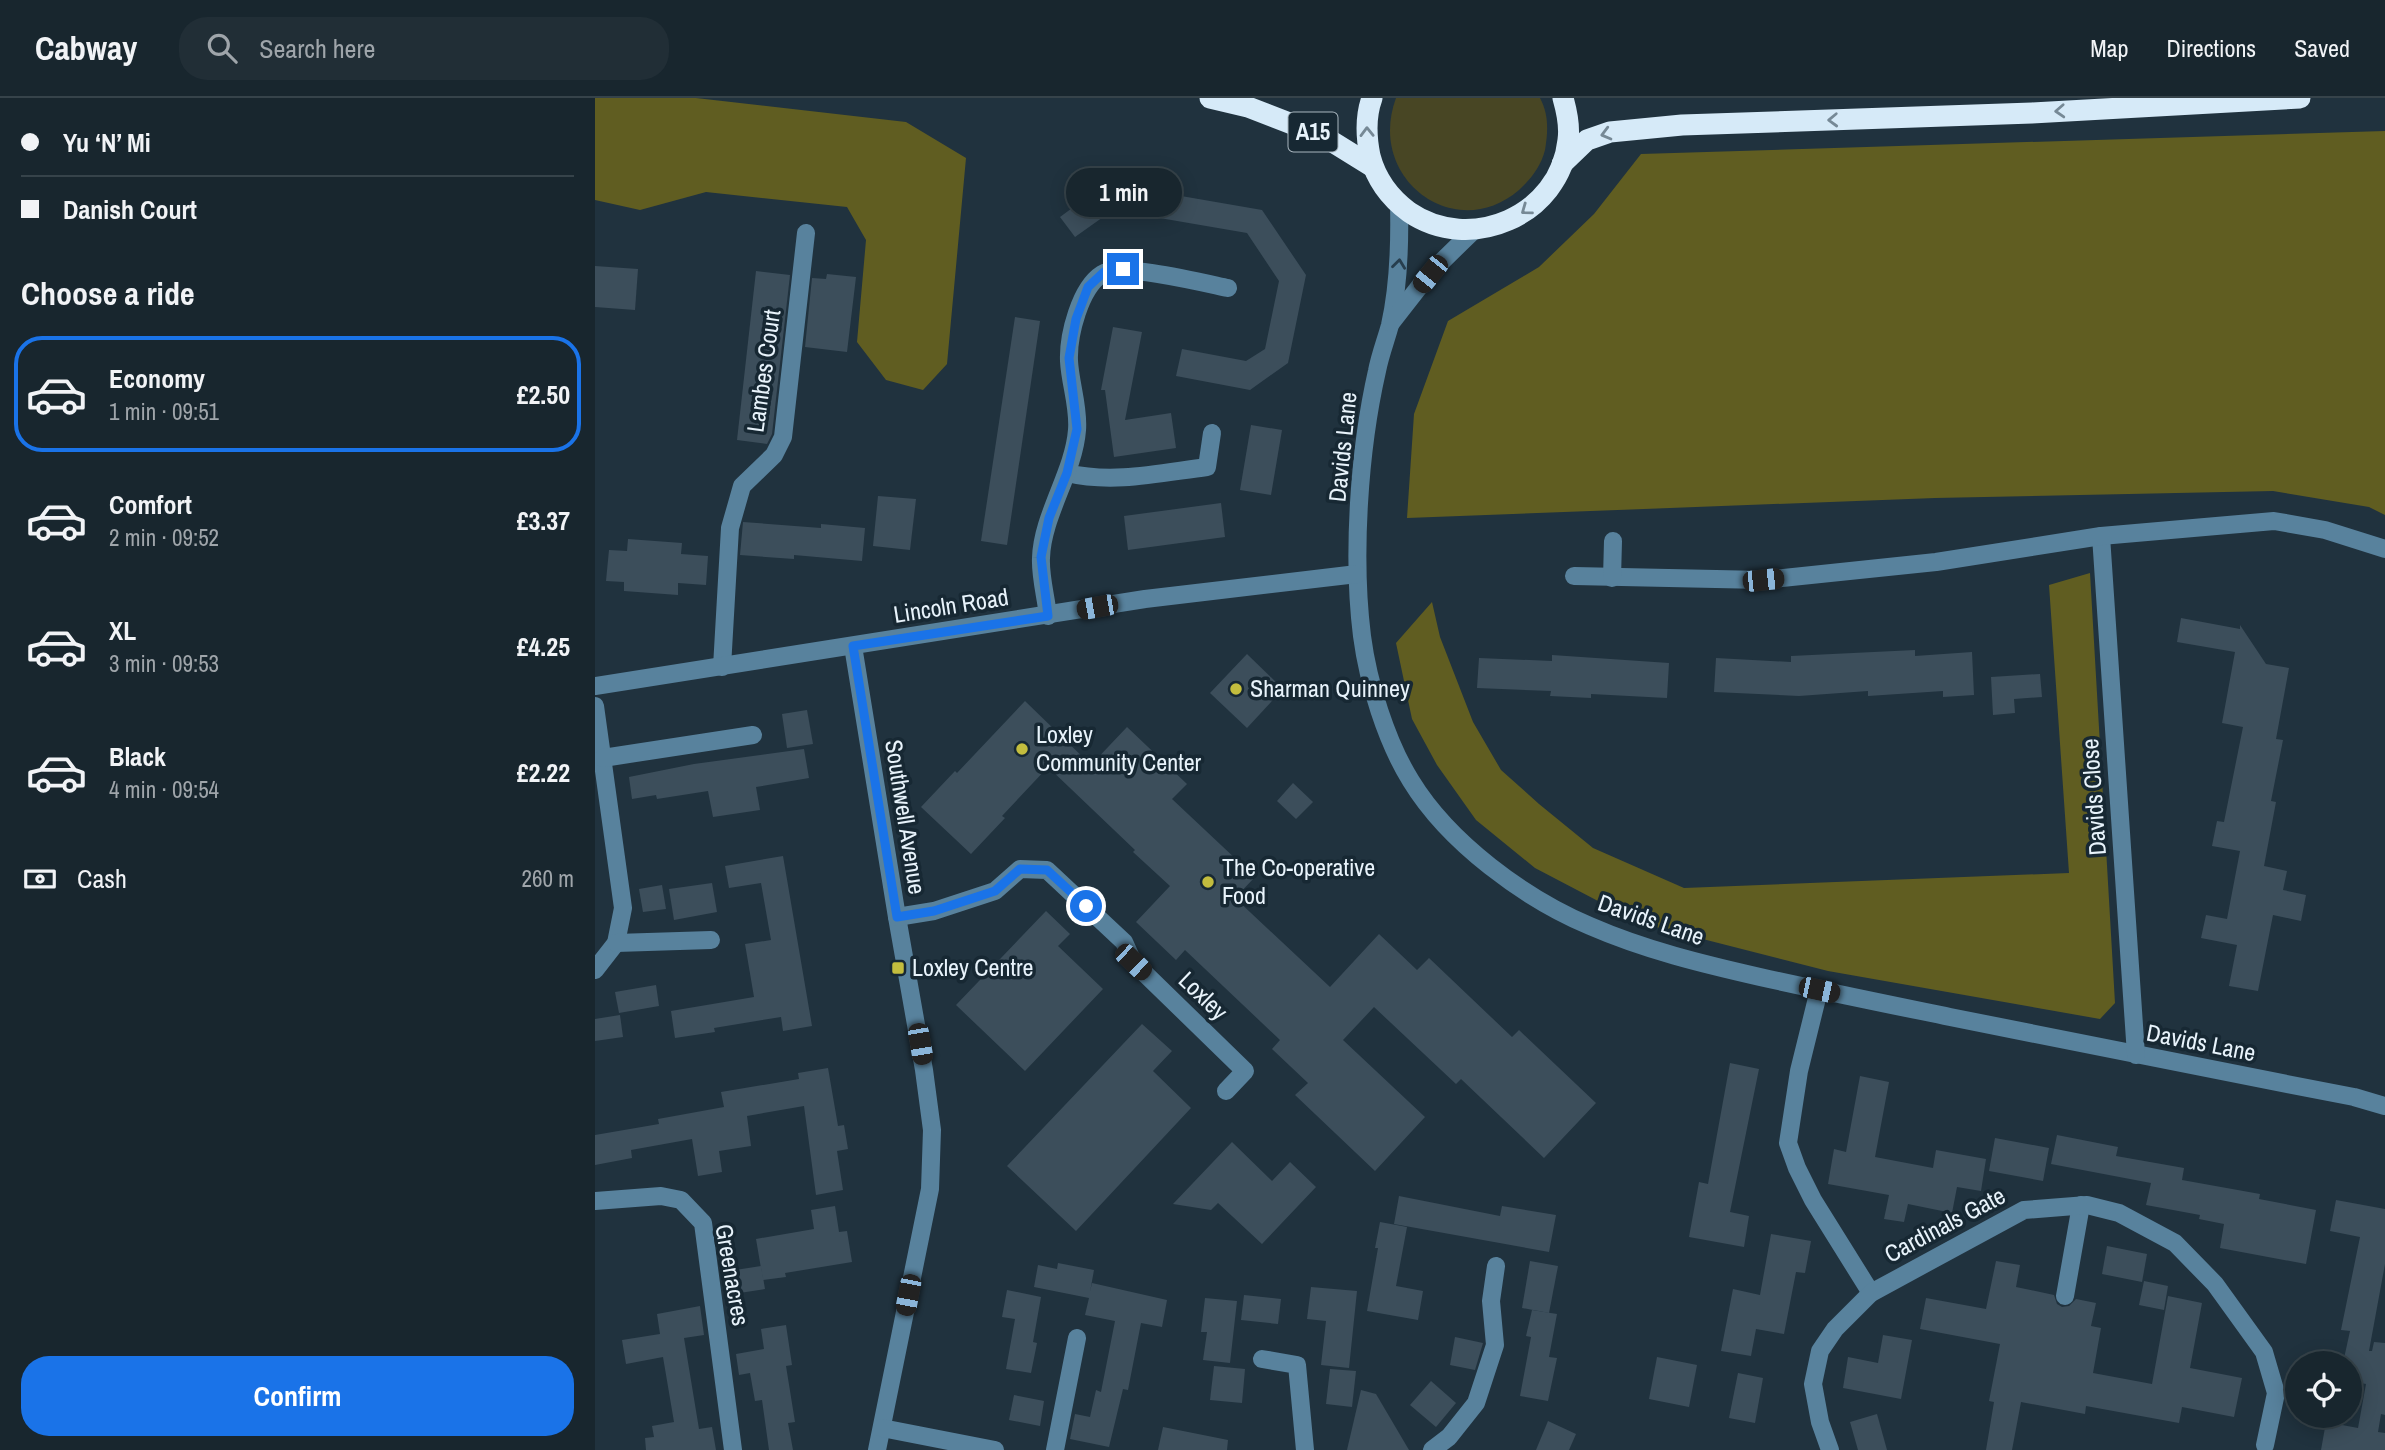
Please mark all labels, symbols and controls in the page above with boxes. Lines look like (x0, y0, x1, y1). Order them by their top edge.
search box (179, 17, 669, 80)
text: Cabway (35, 26, 137, 70)
icon: search (203, 29, 241, 67)
text: Search here (259, 31, 375, 66)
text: Map (2090, 32, 2128, 64)
text: Directions (2166, 32, 2256, 64)
text: Saved (2294, 32, 2350, 64)
one-way arrow (2055, 104, 2066, 119)
road number: A15 (1289, 112, 1337, 152)
one-way arrow (1827, 112, 1838, 127)
text: Yu ‘N’ Mi (63, 125, 151, 160)
one-way arrow (1360, 126, 1375, 137)
one-way arrow (1601, 126, 1613, 141)
callout: 1 min (1065, 167, 1181, 216)
text: 1 min (1099, 177, 1149, 208)
text: Danish Court (63, 192, 197, 227)
one-way arrow (1522, 201, 1534, 214)
car (1409, 251, 1452, 297)
route end (1107, 253, 1139, 285)
one-way arrow (1391, 258, 1406, 270)
text: Choose a ride (21, 272, 195, 315)
street label: Lambes Court (739, 307, 788, 434)
text: Economy (109, 361, 205, 396)
icon: car (25, 363, 88, 426)
text: £2.50 (517, 377, 570, 412)
street label: Davids Lane (1320, 390, 1364, 504)
text: 1 min · 09:51 (109, 396, 219, 427)
text: Comfort (109, 487, 192, 522)
icon: car (25, 489, 88, 552)
text: £3.37 (517, 503, 570, 538)
text: 2 min · 09:52 (109, 522, 219, 553)
car (1742, 567, 1785, 593)
street label: Lincoln Road (891, 580, 1011, 630)
car (1075, 593, 1120, 621)
text: XL (109, 613, 136, 648)
icon: car (25, 615, 88, 678)
text: £4.25 (517, 629, 570, 664)
text: 3 min · 09:53 (109, 648, 219, 679)
place label: Sharman Quinney (1250, 672, 1410, 704)
marker: Sharman Quinney (1228, 681, 1244, 697)
place label: Loxley Community Center (1036, 718, 1202, 778)
street label: Southwell Avenue (878, 737, 934, 896)
street label: Davids Close (2073, 738, 2113, 857)
text: Black (109, 739, 166, 774)
icon: car (25, 741, 88, 804)
marker: Loxley Community Center (1014, 741, 1030, 757)
text: £2.22 (517, 755, 570, 790)
text: 4 min · 09:54 (109, 774, 219, 805)
place label: The Co-operative Food (1222, 851, 1375, 911)
icon: cash (21, 860, 59, 898)
text: Cash (77, 861, 127, 896)
text: 260 m (522, 863, 574, 894)
marker: The Co-operative Food (1200, 874, 1216, 890)
street label: Davids Lane (1594, 886, 1709, 952)
route start (1070, 890, 1102, 922)
car (1111, 940, 1156, 984)
place label: Loxley Centre (912, 951, 1033, 983)
marker: Loxley Centre (890, 960, 906, 976)
street label: Loxley (1172, 964, 1235, 1027)
car (1797, 975, 1842, 1005)
street label: Davids Lane (2144, 1016, 2258, 1068)
car (907, 1021, 934, 1067)
street label: Cardinals Gate (1879, 1179, 2010, 1269)
street label: Greenacres (708, 1221, 758, 1328)
car (894, 1272, 923, 1318)
map controls (2285, 1351, 2362, 1428)
button: locate (2285, 1351, 2362, 1428)
button: Confirm (21, 1356, 574, 1436)

